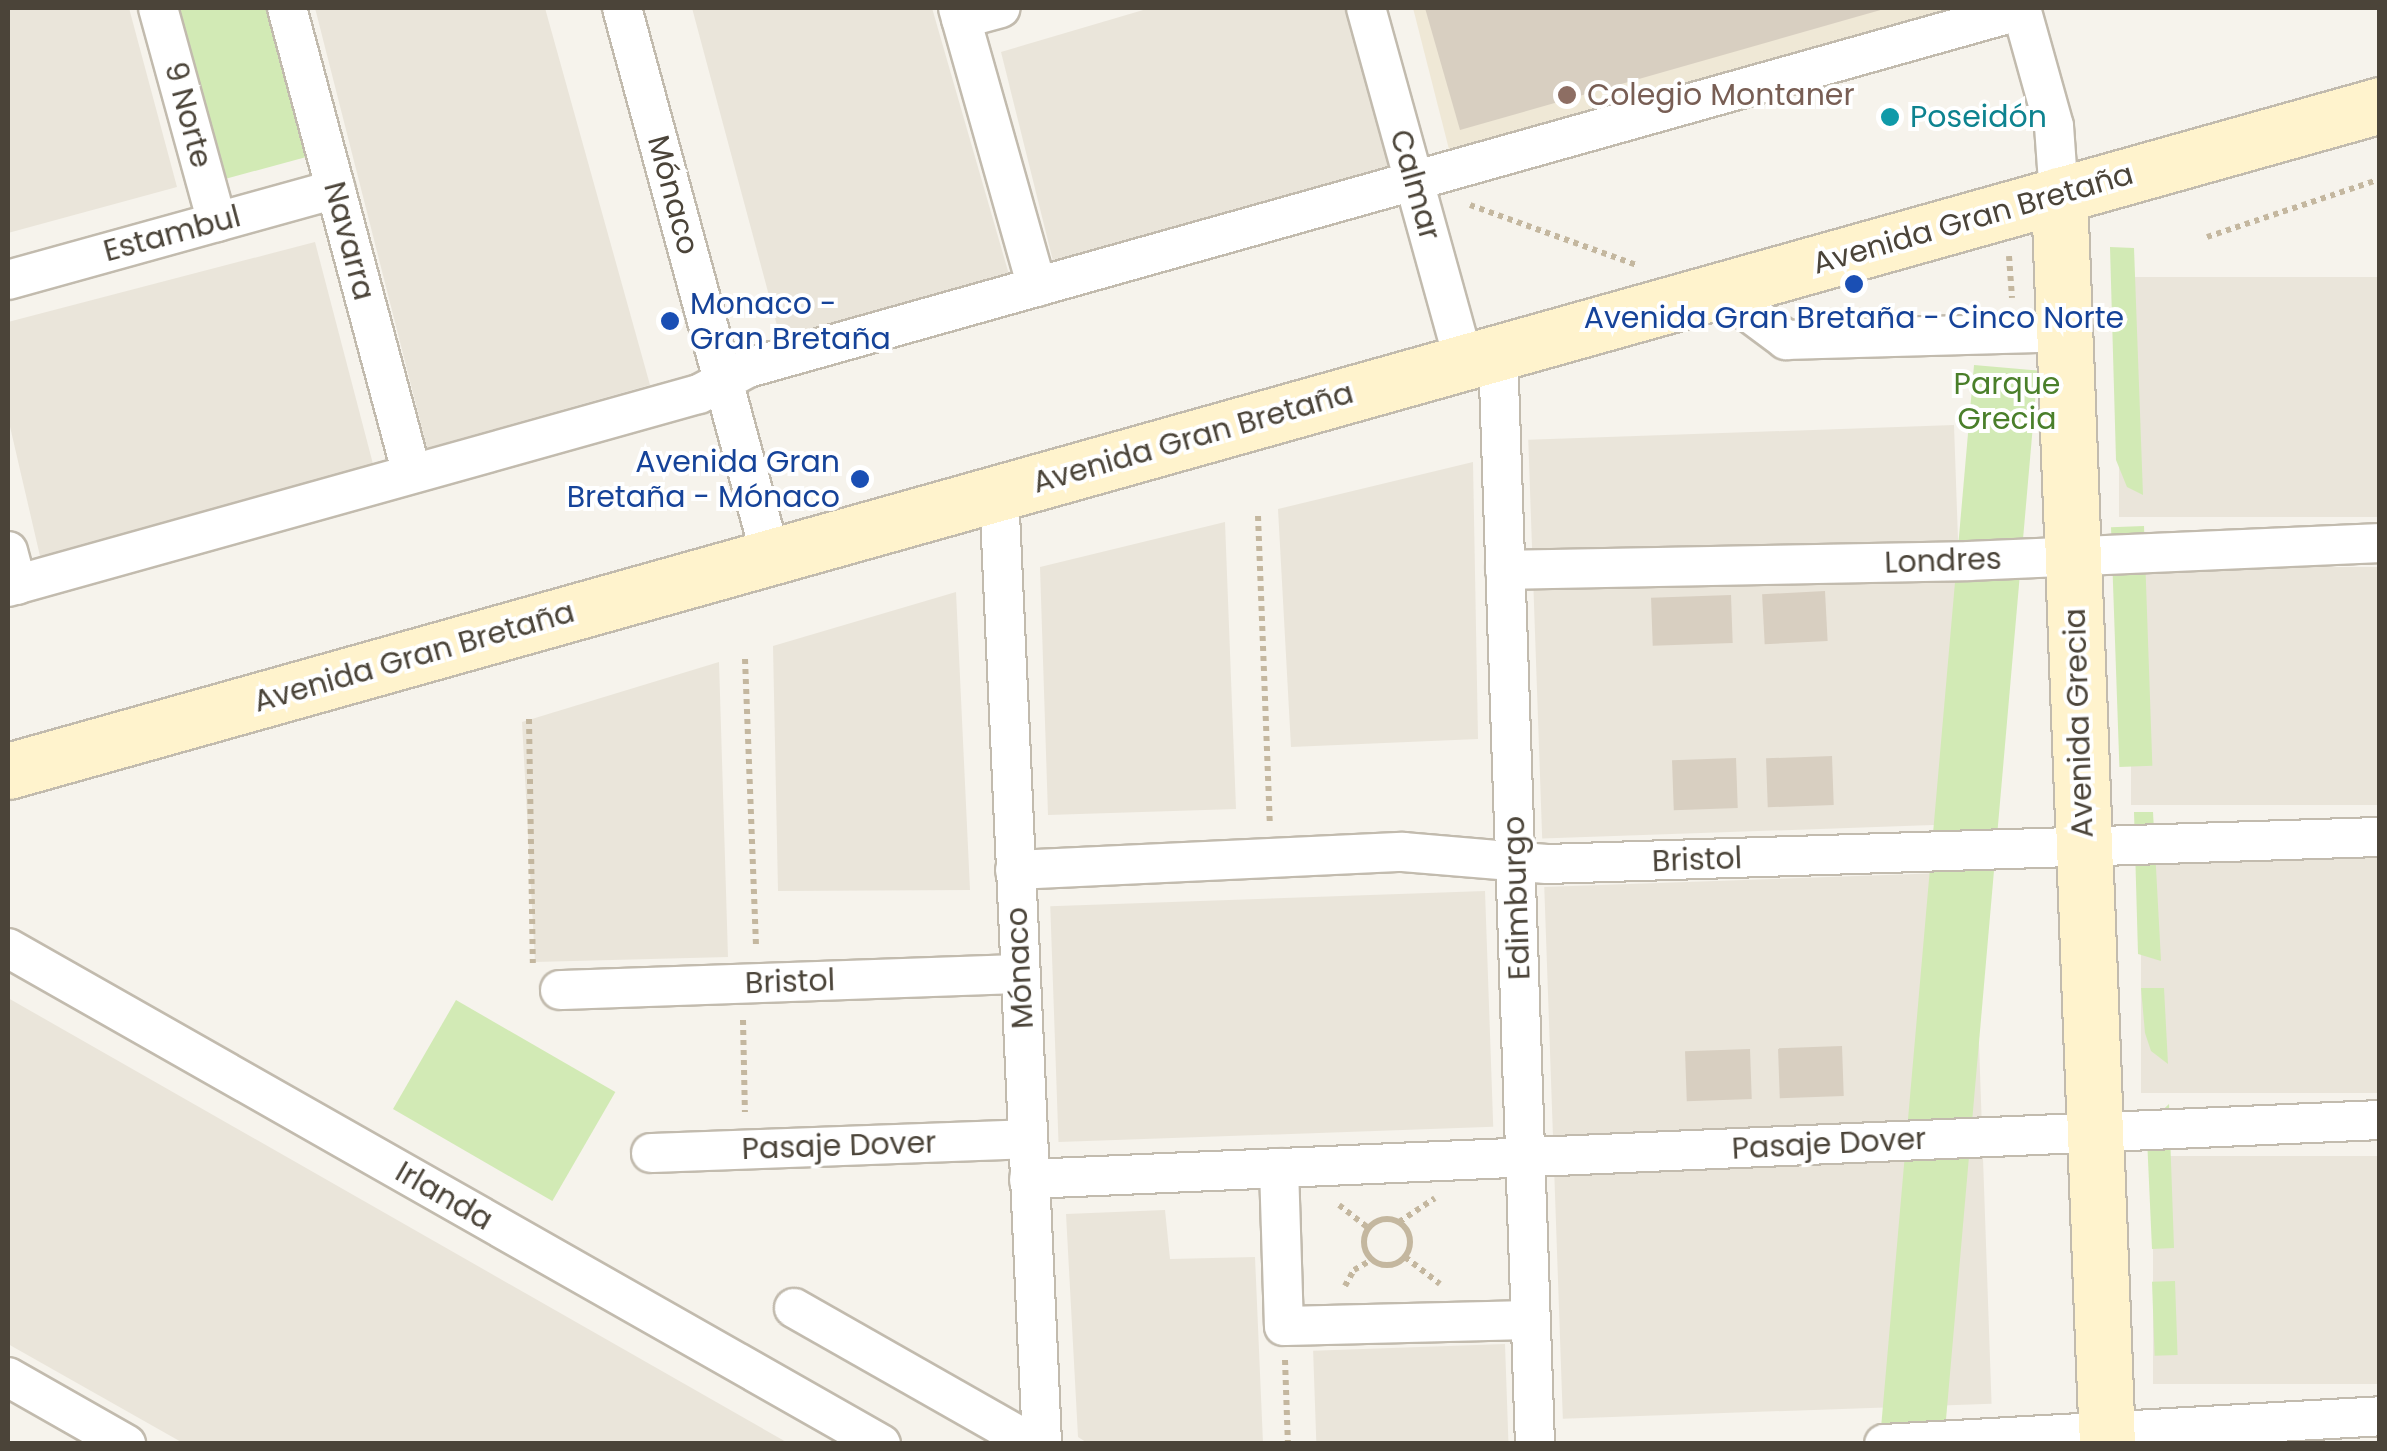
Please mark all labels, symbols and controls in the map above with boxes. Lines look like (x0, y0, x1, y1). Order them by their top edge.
street label: 9 Norte (157, 58, 219, 172)
place label: Colegio Montaner (1587, 77, 1855, 113)
marker: Colegio Montaner (1556, 84, 1578, 106)
place label: Poseidón (1910, 99, 2047, 135)
marker: Poseidón (1879, 106, 1901, 128)
street label: Calmar (1382, 126, 1448, 244)
street label: Mónaco (640, 131, 706, 259)
street label: Avenida Gran Bretaña (1809, 156, 2137, 282)
street label: Navarra (316, 178, 382, 304)
street label: Estambul (100, 198, 244, 270)
marker: Avenida Gran Bretaña - Cinco Norte (1843, 273, 1865, 295)
place label: Monaco - Gran Bretaña (690, 286, 891, 356)
place label: Avenida Gran Bretaña - Cinco Norte (1584, 300, 2124, 336)
marker: Monaco - Gran Bretaña (659, 310, 681, 332)
park label: Parque Grecia (1954, 366, 2060, 436)
street label: Avenida Gran Bretaña (1029, 375, 1357, 501)
place label: Avenida Gran Bretaña - Mónaco (567, 444, 840, 514)
marker: Avenida Gran Bretaña - Mónaco (849, 468, 871, 490)
street label: Londres (1884, 541, 2002, 581)
street label: Avenida Gran Bretaña (250, 594, 578, 720)
street label: Avenida Grecia (2057, 608, 2101, 838)
street label: Edimburgo (1496, 815, 1538, 981)
street label: Bristol (1651, 840, 1743, 880)
street label: Mónaco (999, 906, 1041, 1030)
street label: Bristol (744, 962, 836, 1002)
street label: Pasaje Dover (1731, 1121, 1927, 1167)
street label: Pasaje Dover (741, 1125, 937, 1167)
street label: Irlanda (389, 1154, 499, 1238)

